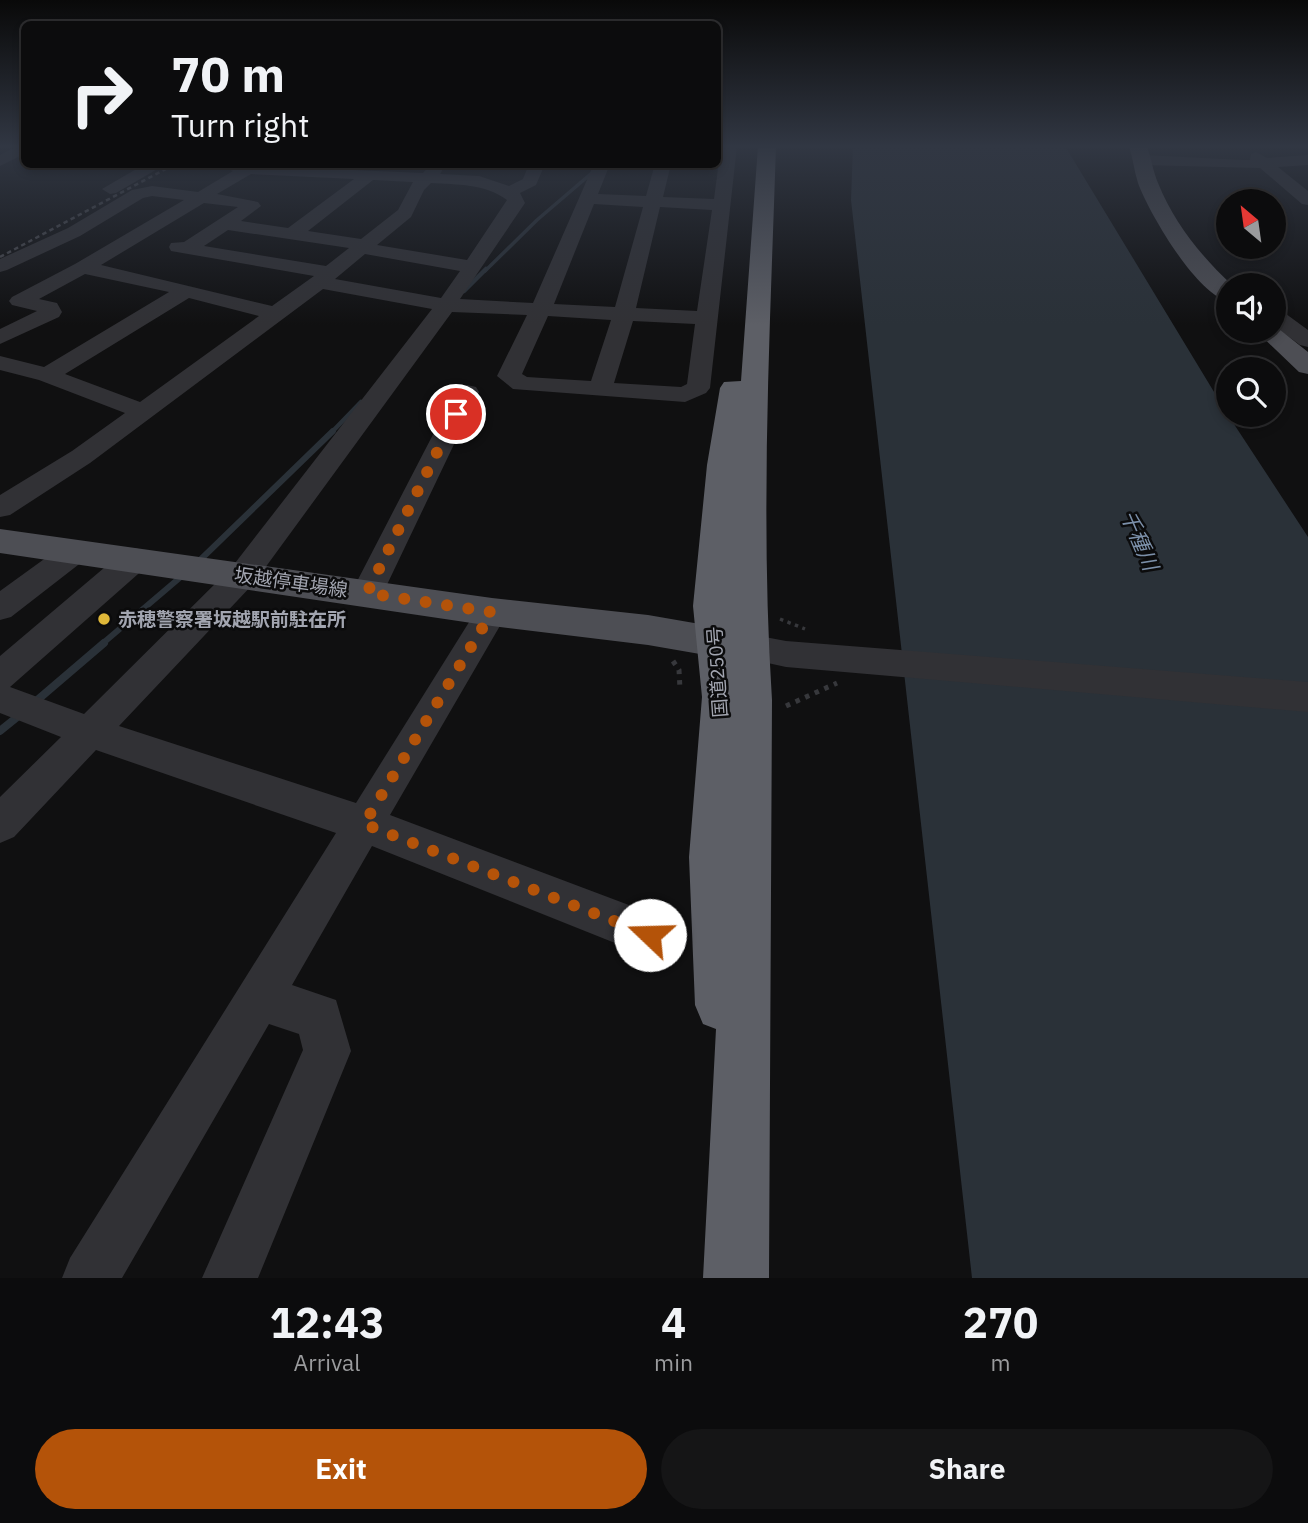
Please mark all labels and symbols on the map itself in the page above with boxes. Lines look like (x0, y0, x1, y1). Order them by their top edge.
north arrow (1216, 189, 1286, 259)
pin (426, 384, 486, 444)
water label: 千種川 (1115, 506, 1166, 576)
street label: 坂越停車場線 (233, 562, 349, 602)
place label: 赤穂警察署坂越駅前駐在所 (118, 607, 346, 631)
marker: 赤穂警察署坂越駅前駐在所 (96, 611, 112, 627)
street label: 国道250号 (702, 626, 732, 718)
position arrow (613, 898, 687, 972)

